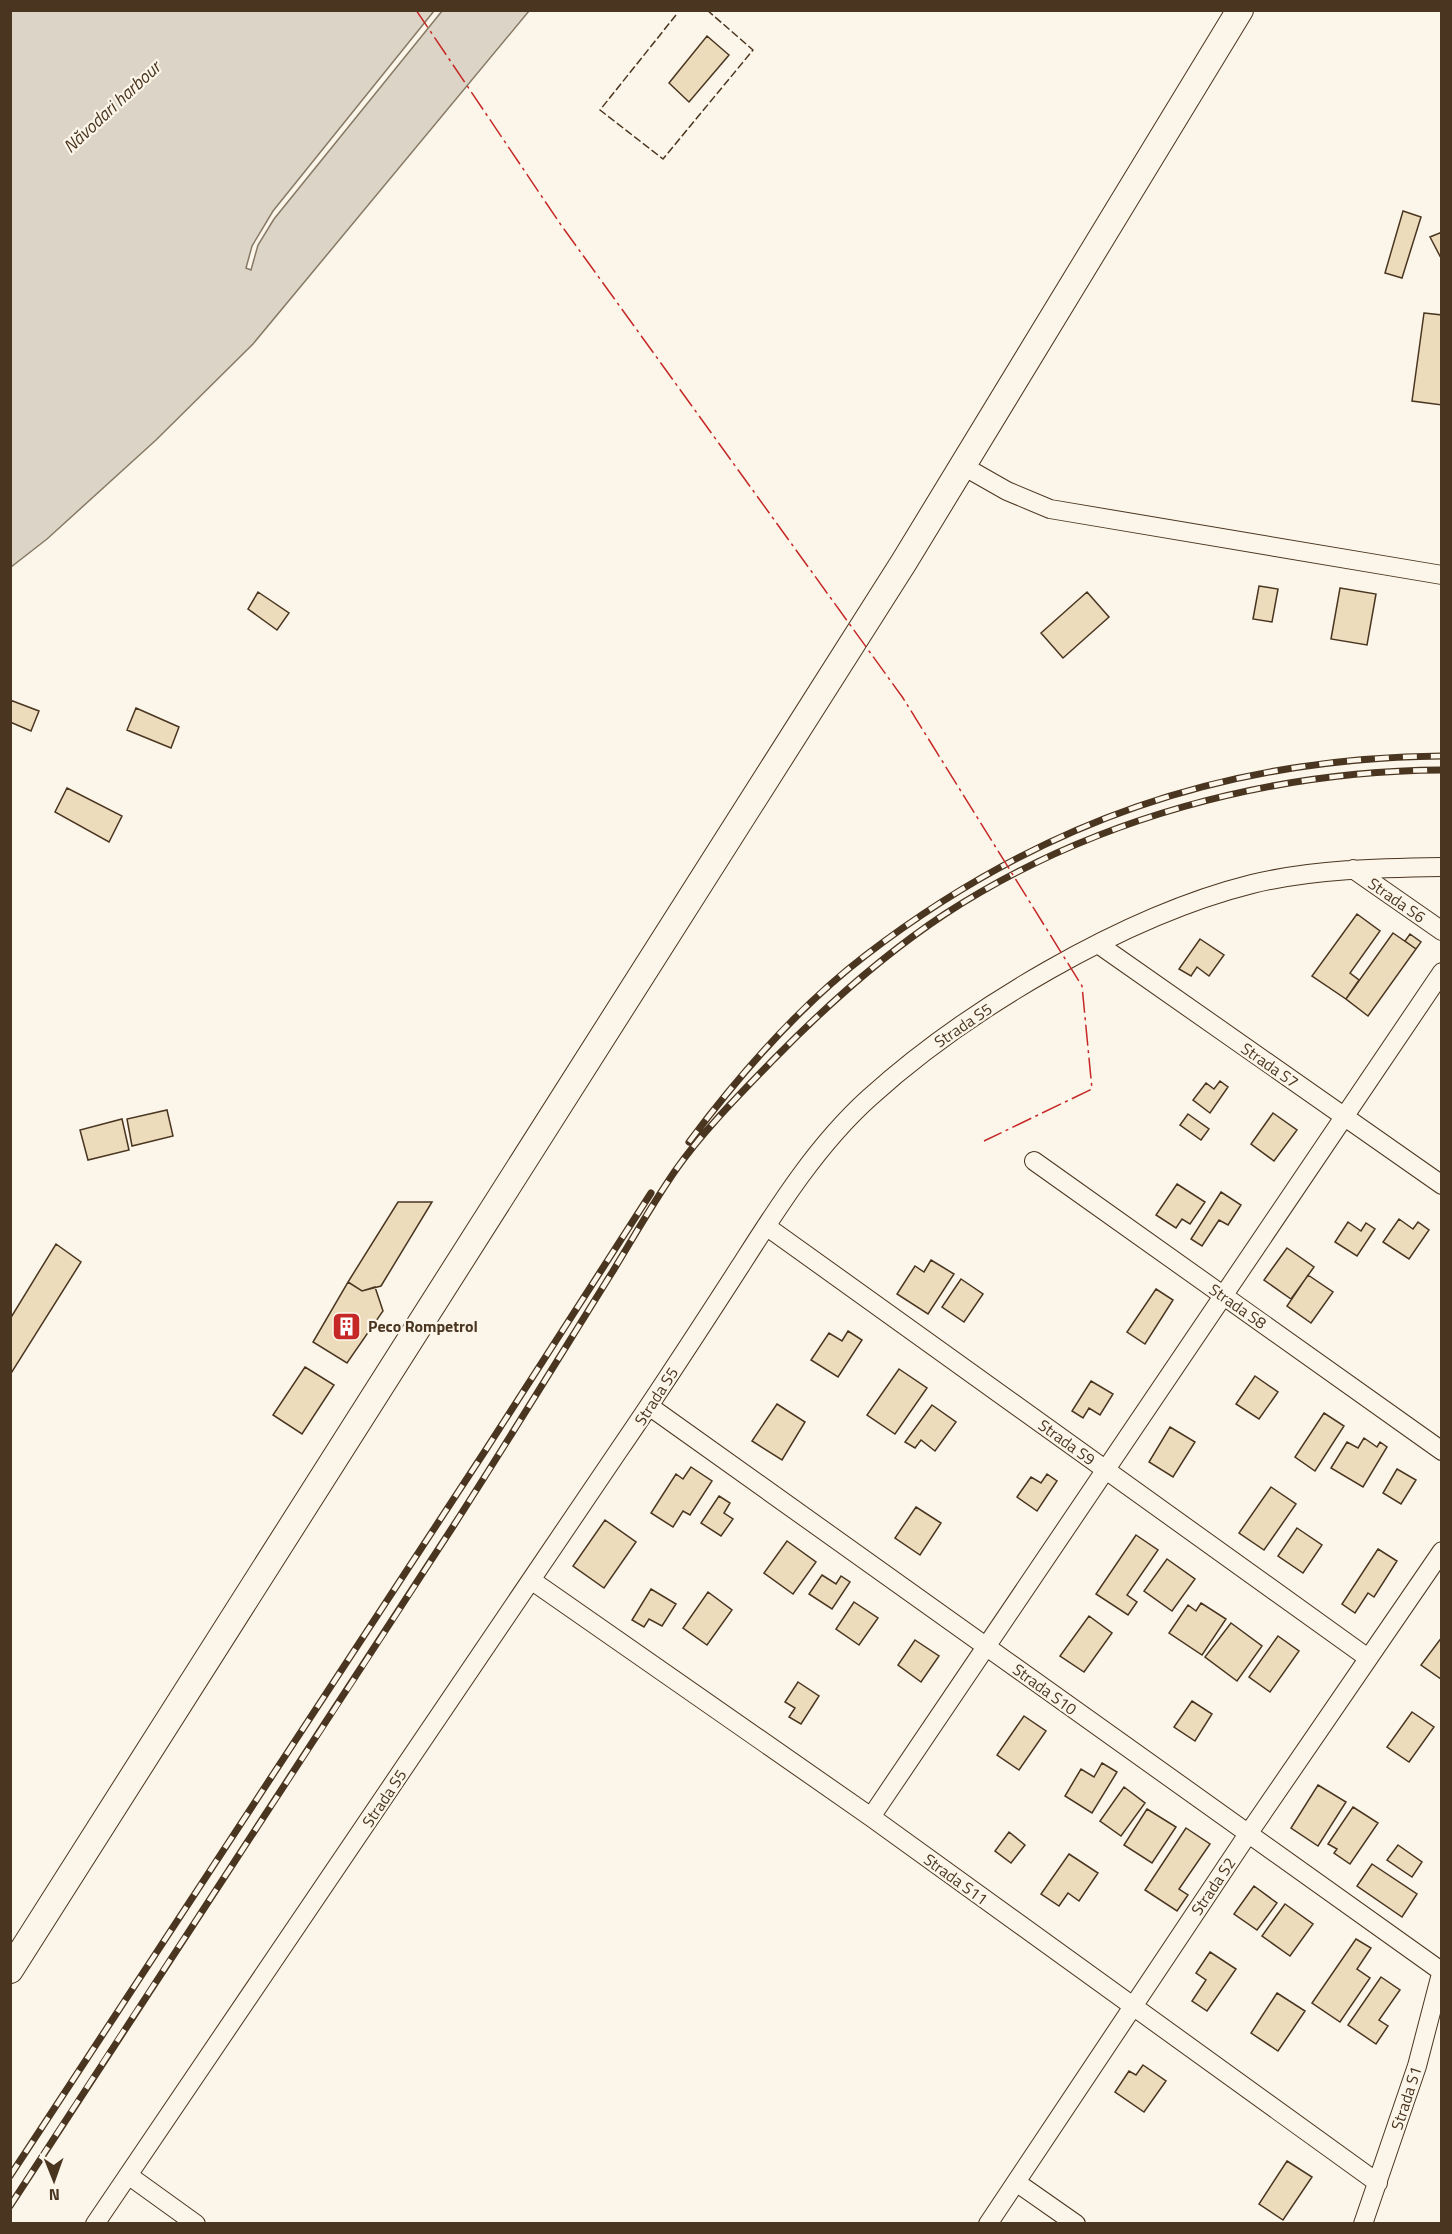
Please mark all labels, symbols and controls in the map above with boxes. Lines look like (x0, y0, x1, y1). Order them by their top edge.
water label: Năvodari harbour (57, 53, 168, 159)
street label: Strada S6 (1363, 871, 1431, 929)
street label: Strada S5 (929, 997, 997, 1053)
street label: Strada S7 (1236, 1036, 1304, 1094)
street label: Strada S8 (1204, 1277, 1272, 1335)
building icon: Peco Rompetrol (331, 1310, 363, 1342)
place label: Peco Rompetrol (368, 1314, 478, 1338)
street label: Strada S5 (628, 1362, 684, 1430)
street label: Strada S9 (1034, 1413, 1101, 1471)
street label: Strada S10 (1008, 1657, 1082, 1721)
street label: Strada S5 (356, 1764, 412, 1832)
street label: Strada S11 (919, 1847, 993, 1911)
street label: Strada S2 (1185, 1852, 1241, 1920)
street label: Strada S1 (1384, 2063, 1428, 2133)
north arrow (24, 2150, 84, 2210)
text: N (49, 2183, 60, 2207)

